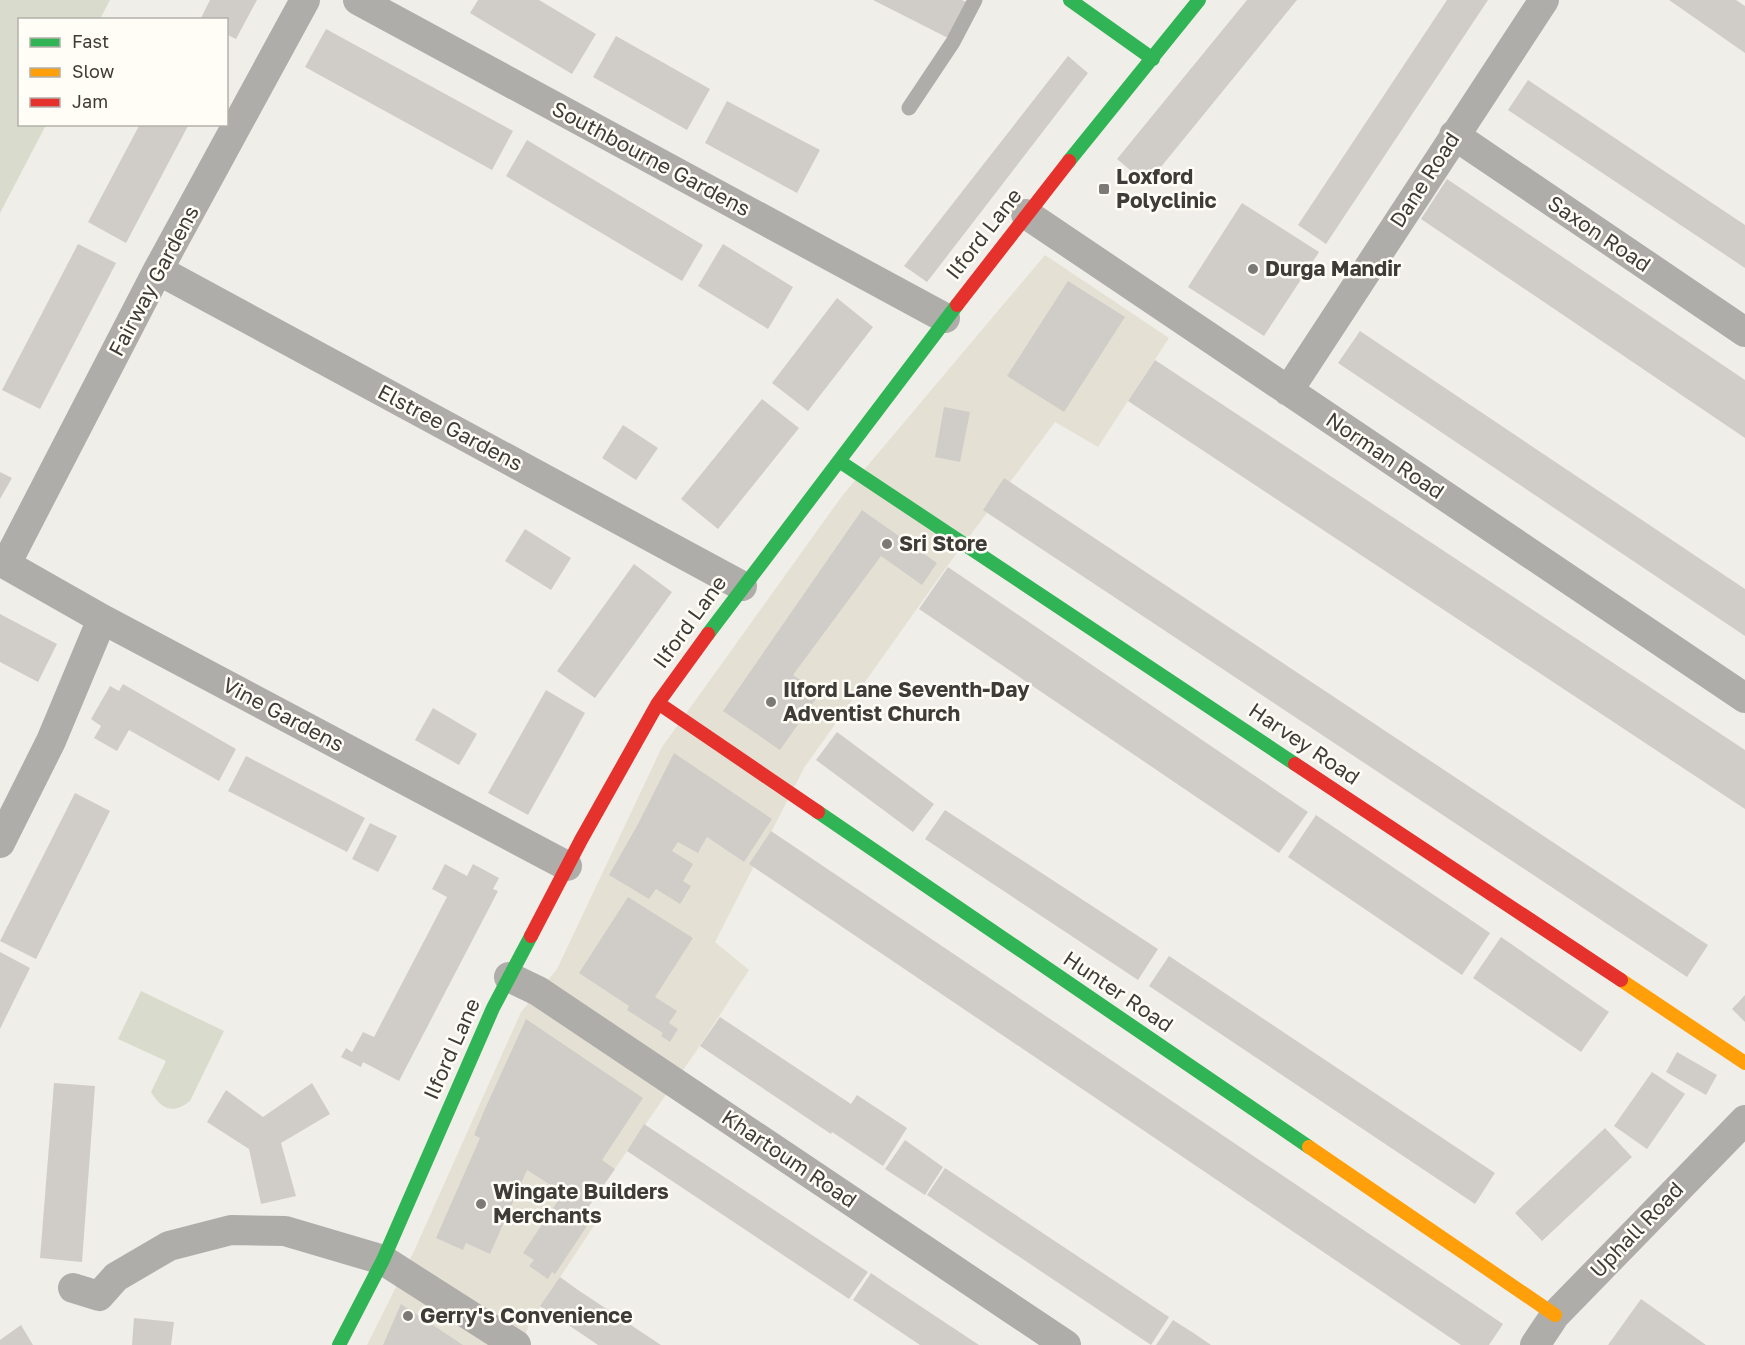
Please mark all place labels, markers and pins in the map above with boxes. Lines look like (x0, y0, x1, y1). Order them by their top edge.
place label: Loxford Polyclinic (1116, 163, 1217, 213)
marker: Loxford Polyclinic (1097, 182, 1111, 196)
place label: Durga Mandir (1265, 255, 1401, 281)
marker: Durga Mandir (1246, 262, 1260, 276)
place label: Sri Store (899, 530, 987, 556)
marker: Sri Store (880, 537, 894, 551)
place label: Ilford Lane Seventh-Day Adventist Church (783, 676, 1030, 726)
marker: Ilford Lane Seventh-Day Adventist Church (764, 695, 778, 709)
place label: Wingate Builders Merchants (493, 1178, 669, 1228)
marker: Wingate Builders Merchants (474, 1197, 488, 1211)
place label: Gerry's Convenience (420, 1302, 633, 1328)
marker: Gerry's Convenience (401, 1309, 415, 1323)

